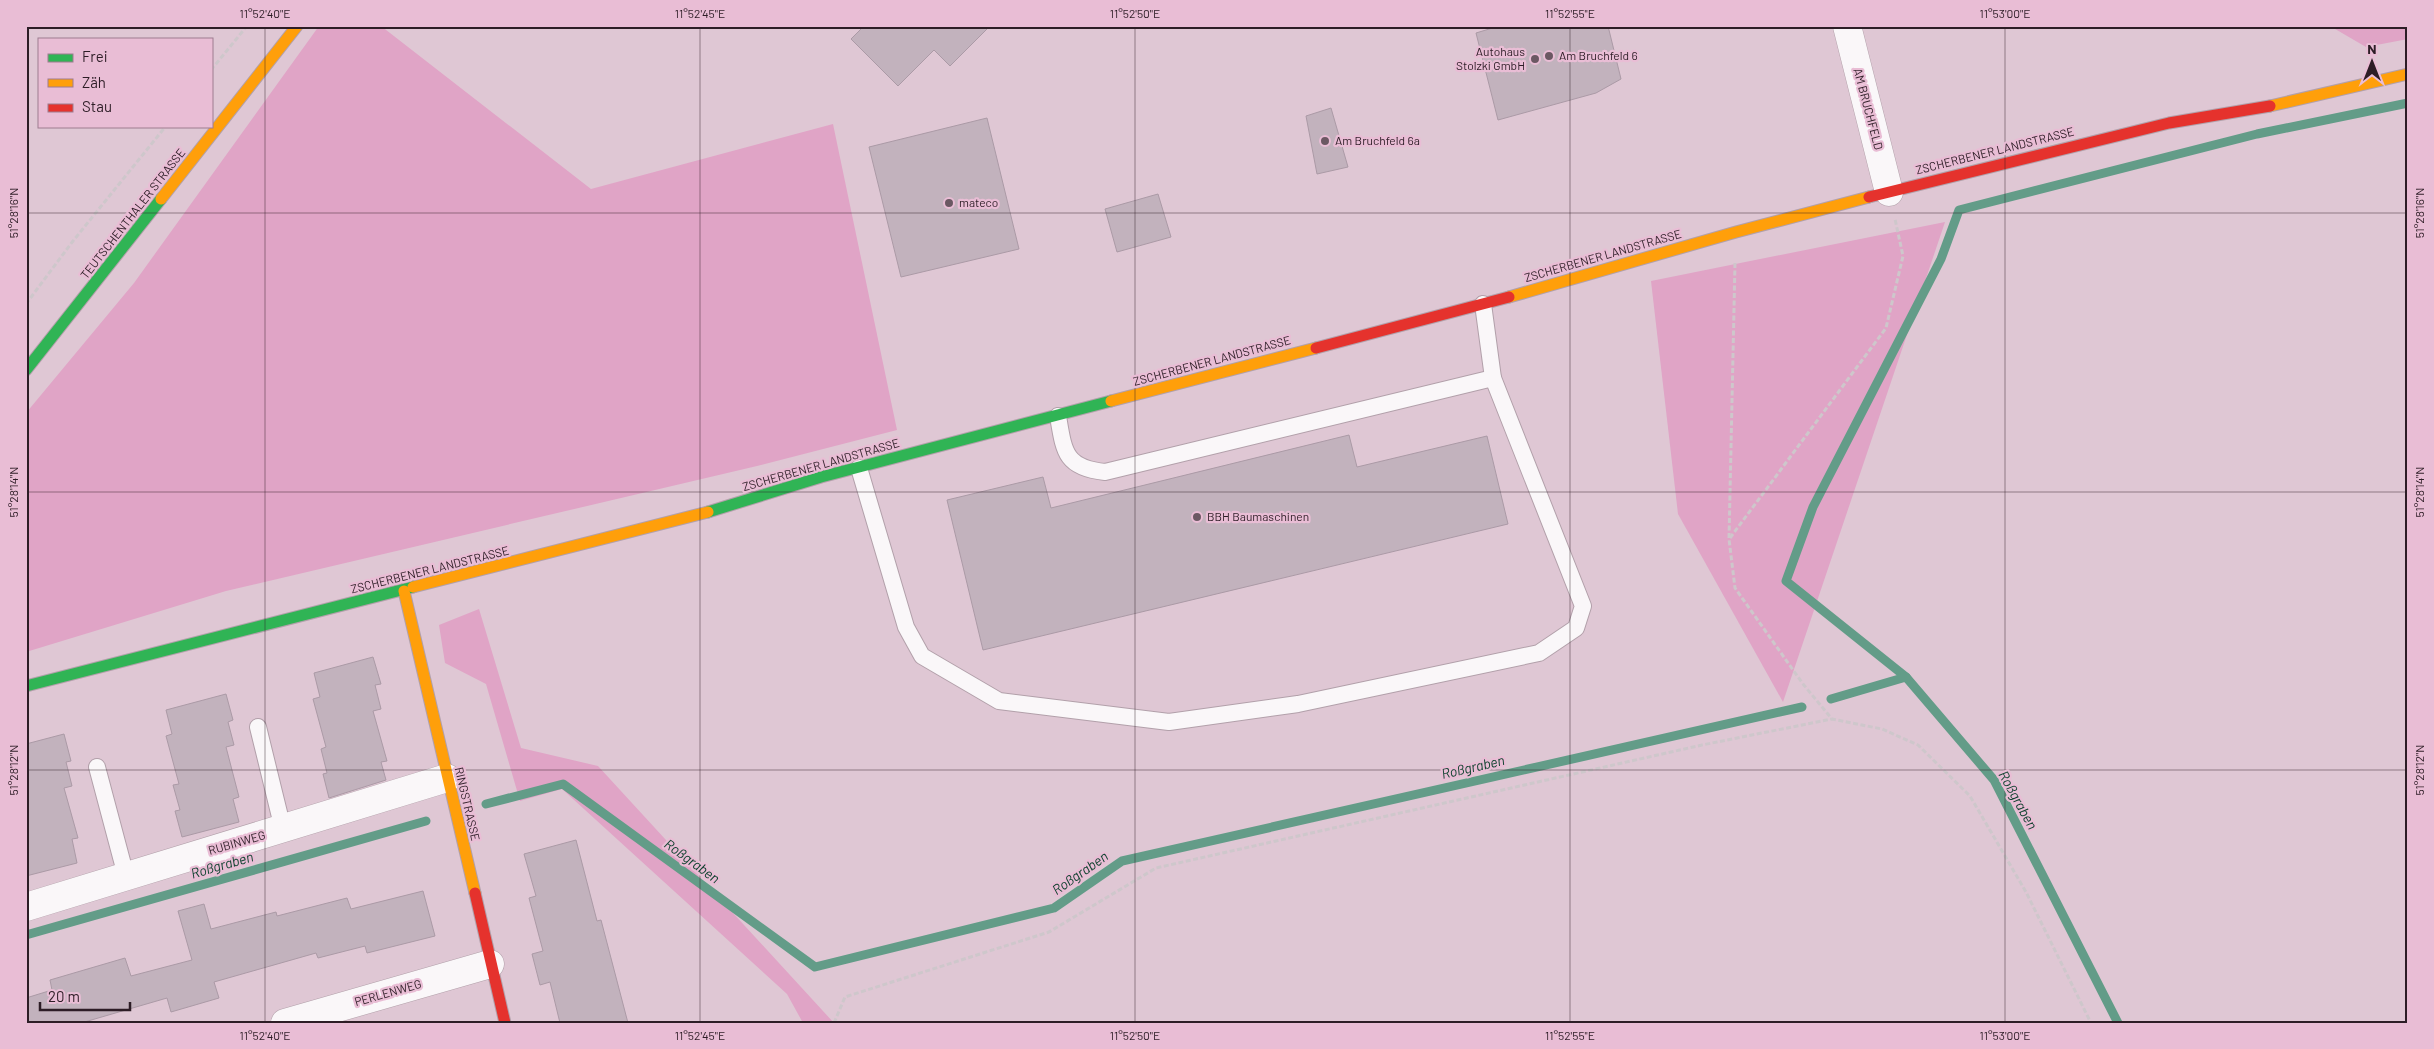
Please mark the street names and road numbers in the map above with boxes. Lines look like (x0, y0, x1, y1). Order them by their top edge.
street label: AM BRUCHFELD (1851, 66, 1887, 151)
street label: ZSCHERBENER LANDSTRASSE (1914, 124, 2075, 176)
street label: TEUTSCHENTHALER STRASSE (77, 145, 187, 281)
street label: ZSCHERBENER LANDSTRASSE (1523, 226, 1683, 284)
street label: ZSCHERBENER LANDSTRASSE (1131, 332, 1292, 388)
street label: ZSCHERBENER LANDSTRASSE (741, 435, 901, 493)
street label: ZSCHERBENER LANDSTRASSE (349, 543, 510, 595)
street label: RINGSTRASSE (453, 765, 483, 842)
street label: RUBINWEG (207, 827, 267, 857)
street label: PERLENWEG (353, 976, 423, 1008)

